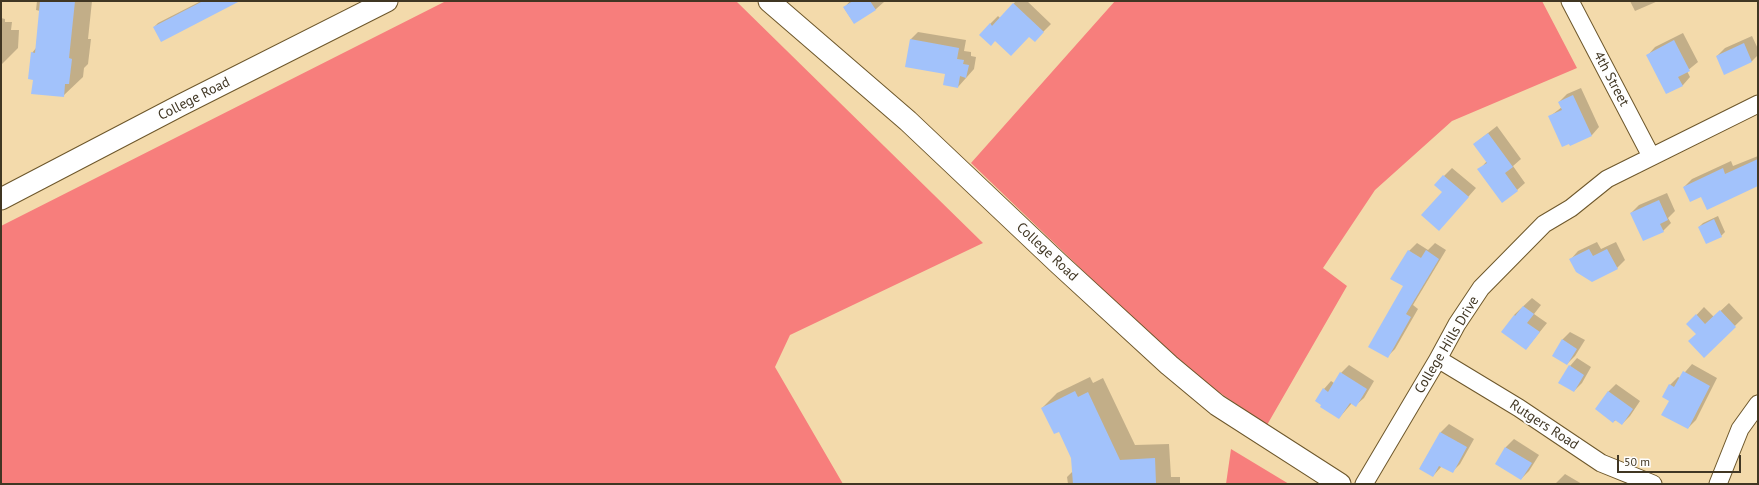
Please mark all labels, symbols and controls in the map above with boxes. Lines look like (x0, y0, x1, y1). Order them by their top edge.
street label: 4th Street (1590, 49, 1632, 109)
street label: College Road (155, 74, 233, 124)
street label: College Road (1013, 219, 1081, 285)
street label: College Hills Drive (1411, 293, 1483, 397)
street label: Rutgers Road (1506, 396, 1582, 454)
scale bar (1619, 447, 1743, 473)
text: 50 m (1624, 454, 1650, 469)

